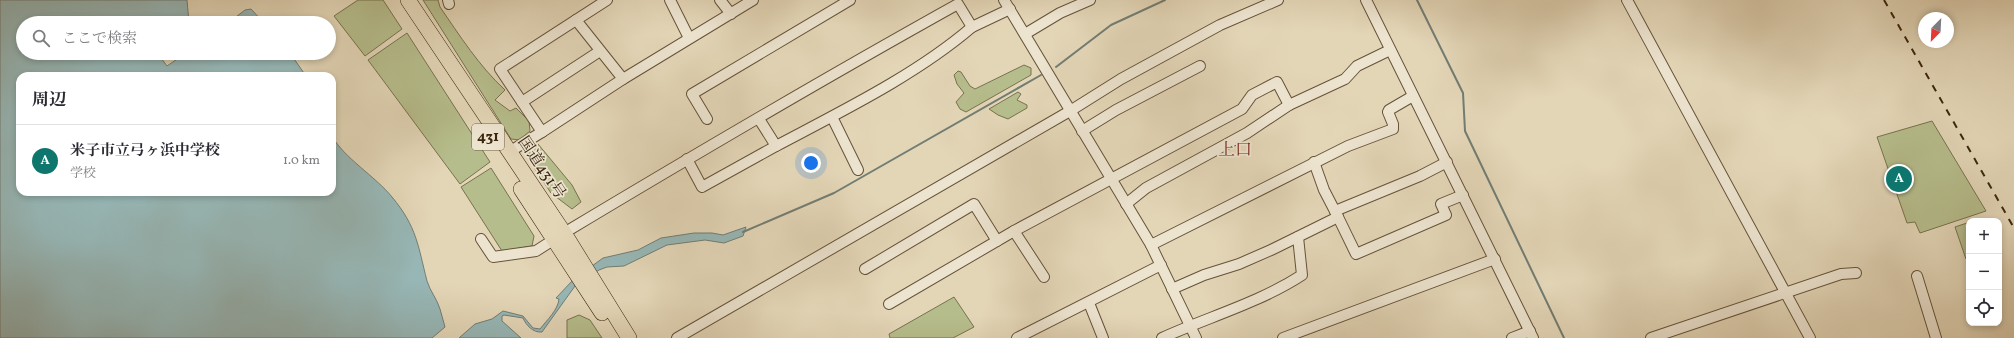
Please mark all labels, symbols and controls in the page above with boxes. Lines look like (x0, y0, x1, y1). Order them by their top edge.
north arrow (1918, 12, 1954, 48)
search box (16, 16, 336, 60)
icon: search (30, 27, 52, 49)
text: ここで検索 (62, 29, 137, 50)
text: 周辺 (32, 89, 66, 112)
road number: 431 (472, 124, 504, 150)
street label: 国道431号 (512, 132, 570, 204)
district label: 上口 (1218, 139, 1252, 162)
text: 米子市立弓ヶ浜中学校 (70, 141, 220, 162)
text: A (40, 152, 50, 170)
text: 1.0 km (283, 152, 320, 170)
your location (801, 153, 821, 173)
pin: A (1886, 164, 1912, 194)
text: 学校 (70, 165, 96, 183)
map controls (1966, 218, 2002, 326)
button: + (1966, 218, 2002, 254)
button: − (1966, 254, 2002, 290)
button: locate (1966, 290, 2002, 326)

